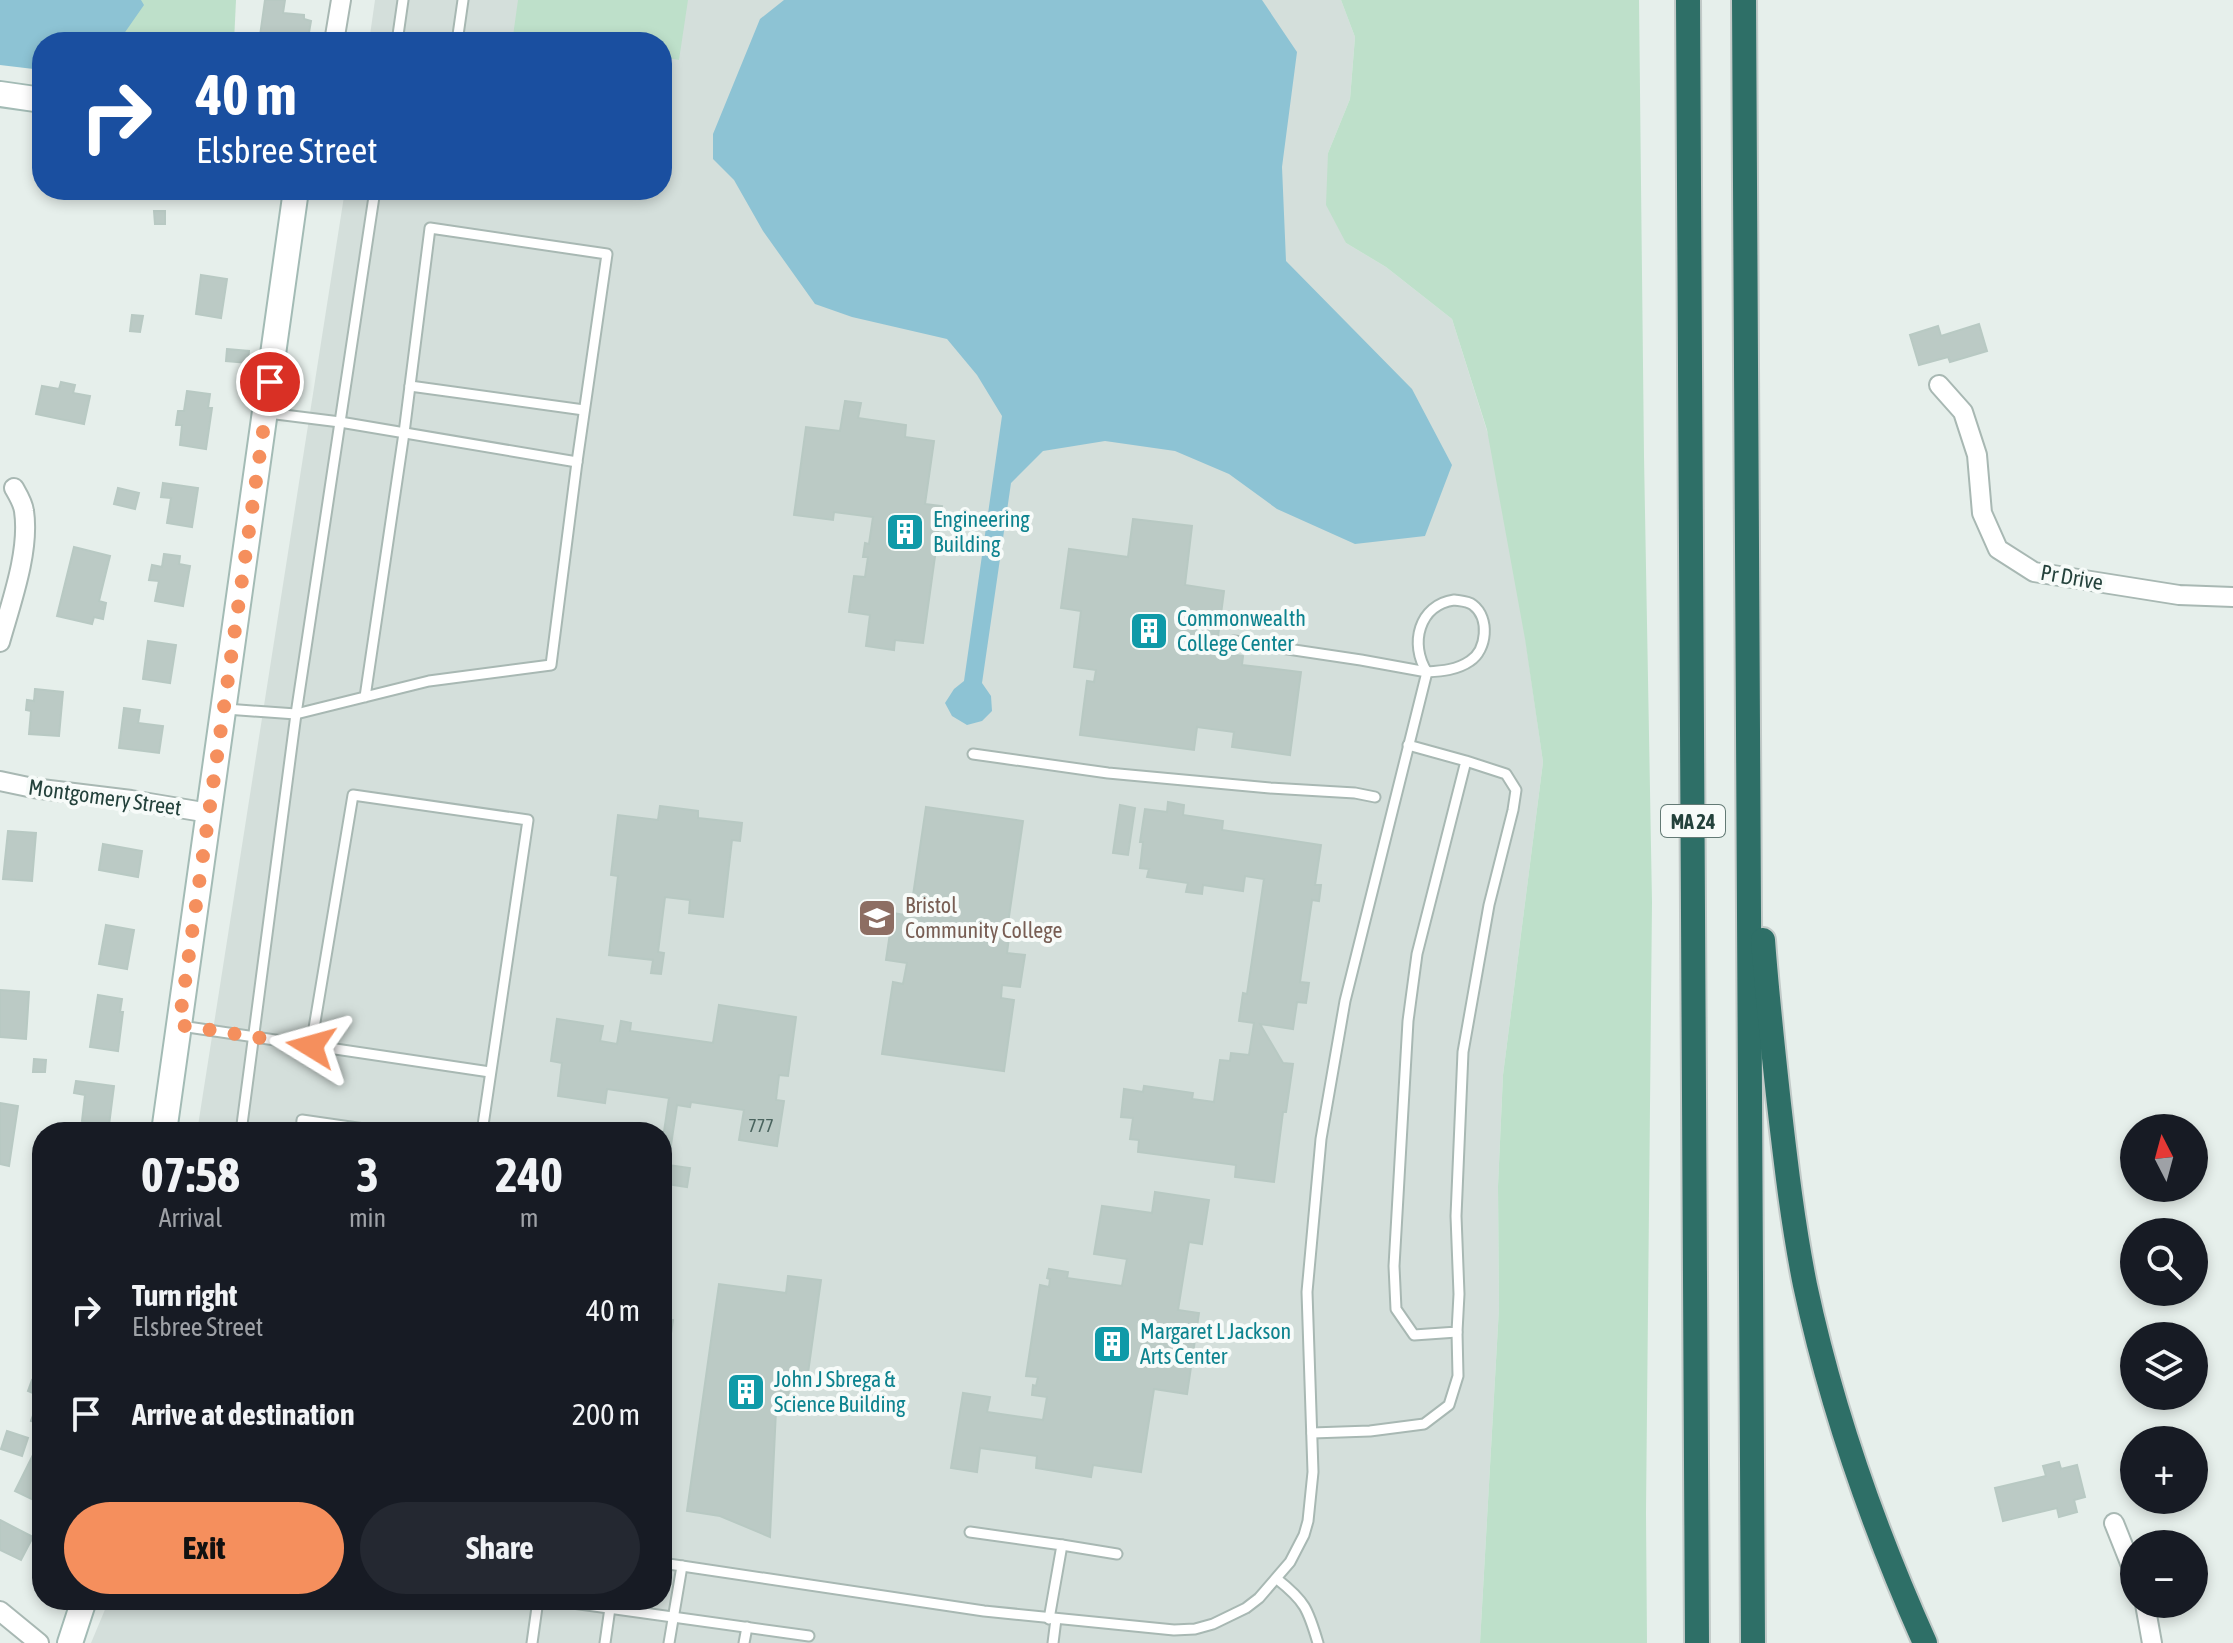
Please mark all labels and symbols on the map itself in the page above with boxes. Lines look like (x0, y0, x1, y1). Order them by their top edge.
pin (236, 348, 304, 416)
place label: Engineering Building (933, 506, 1030, 557)
building icon: Engineering Building (884, 511, 926, 553)
street label: Pr Drive (2039, 559, 2105, 595)
place label: Commonwealth College Center (1177, 605, 1306, 656)
building icon: Commonwealth College Center (1128, 610, 1170, 652)
street label: Montgomery Street (27, 773, 183, 821)
road number: MA 24 (1661, 805, 1725, 837)
place label: Bristol Community College (905, 892, 1062, 943)
school or university icon: Bristol Community College (856, 897, 898, 939)
position arrow (269, 1004, 353, 1088)
north arrow (2120, 1114, 2208, 1202)
house number: 777 (748, 1115, 774, 1136)
place label: Margaret L Jackson Arts Center (1140, 1318, 1291, 1369)
building icon: Margaret L Jackson Arts Center (1091, 1323, 1133, 1365)
place label: John J Sbrega & Science Building (774, 1366, 906, 1417)
building icon: John J Sbrega & Science Building (725, 1371, 767, 1413)

